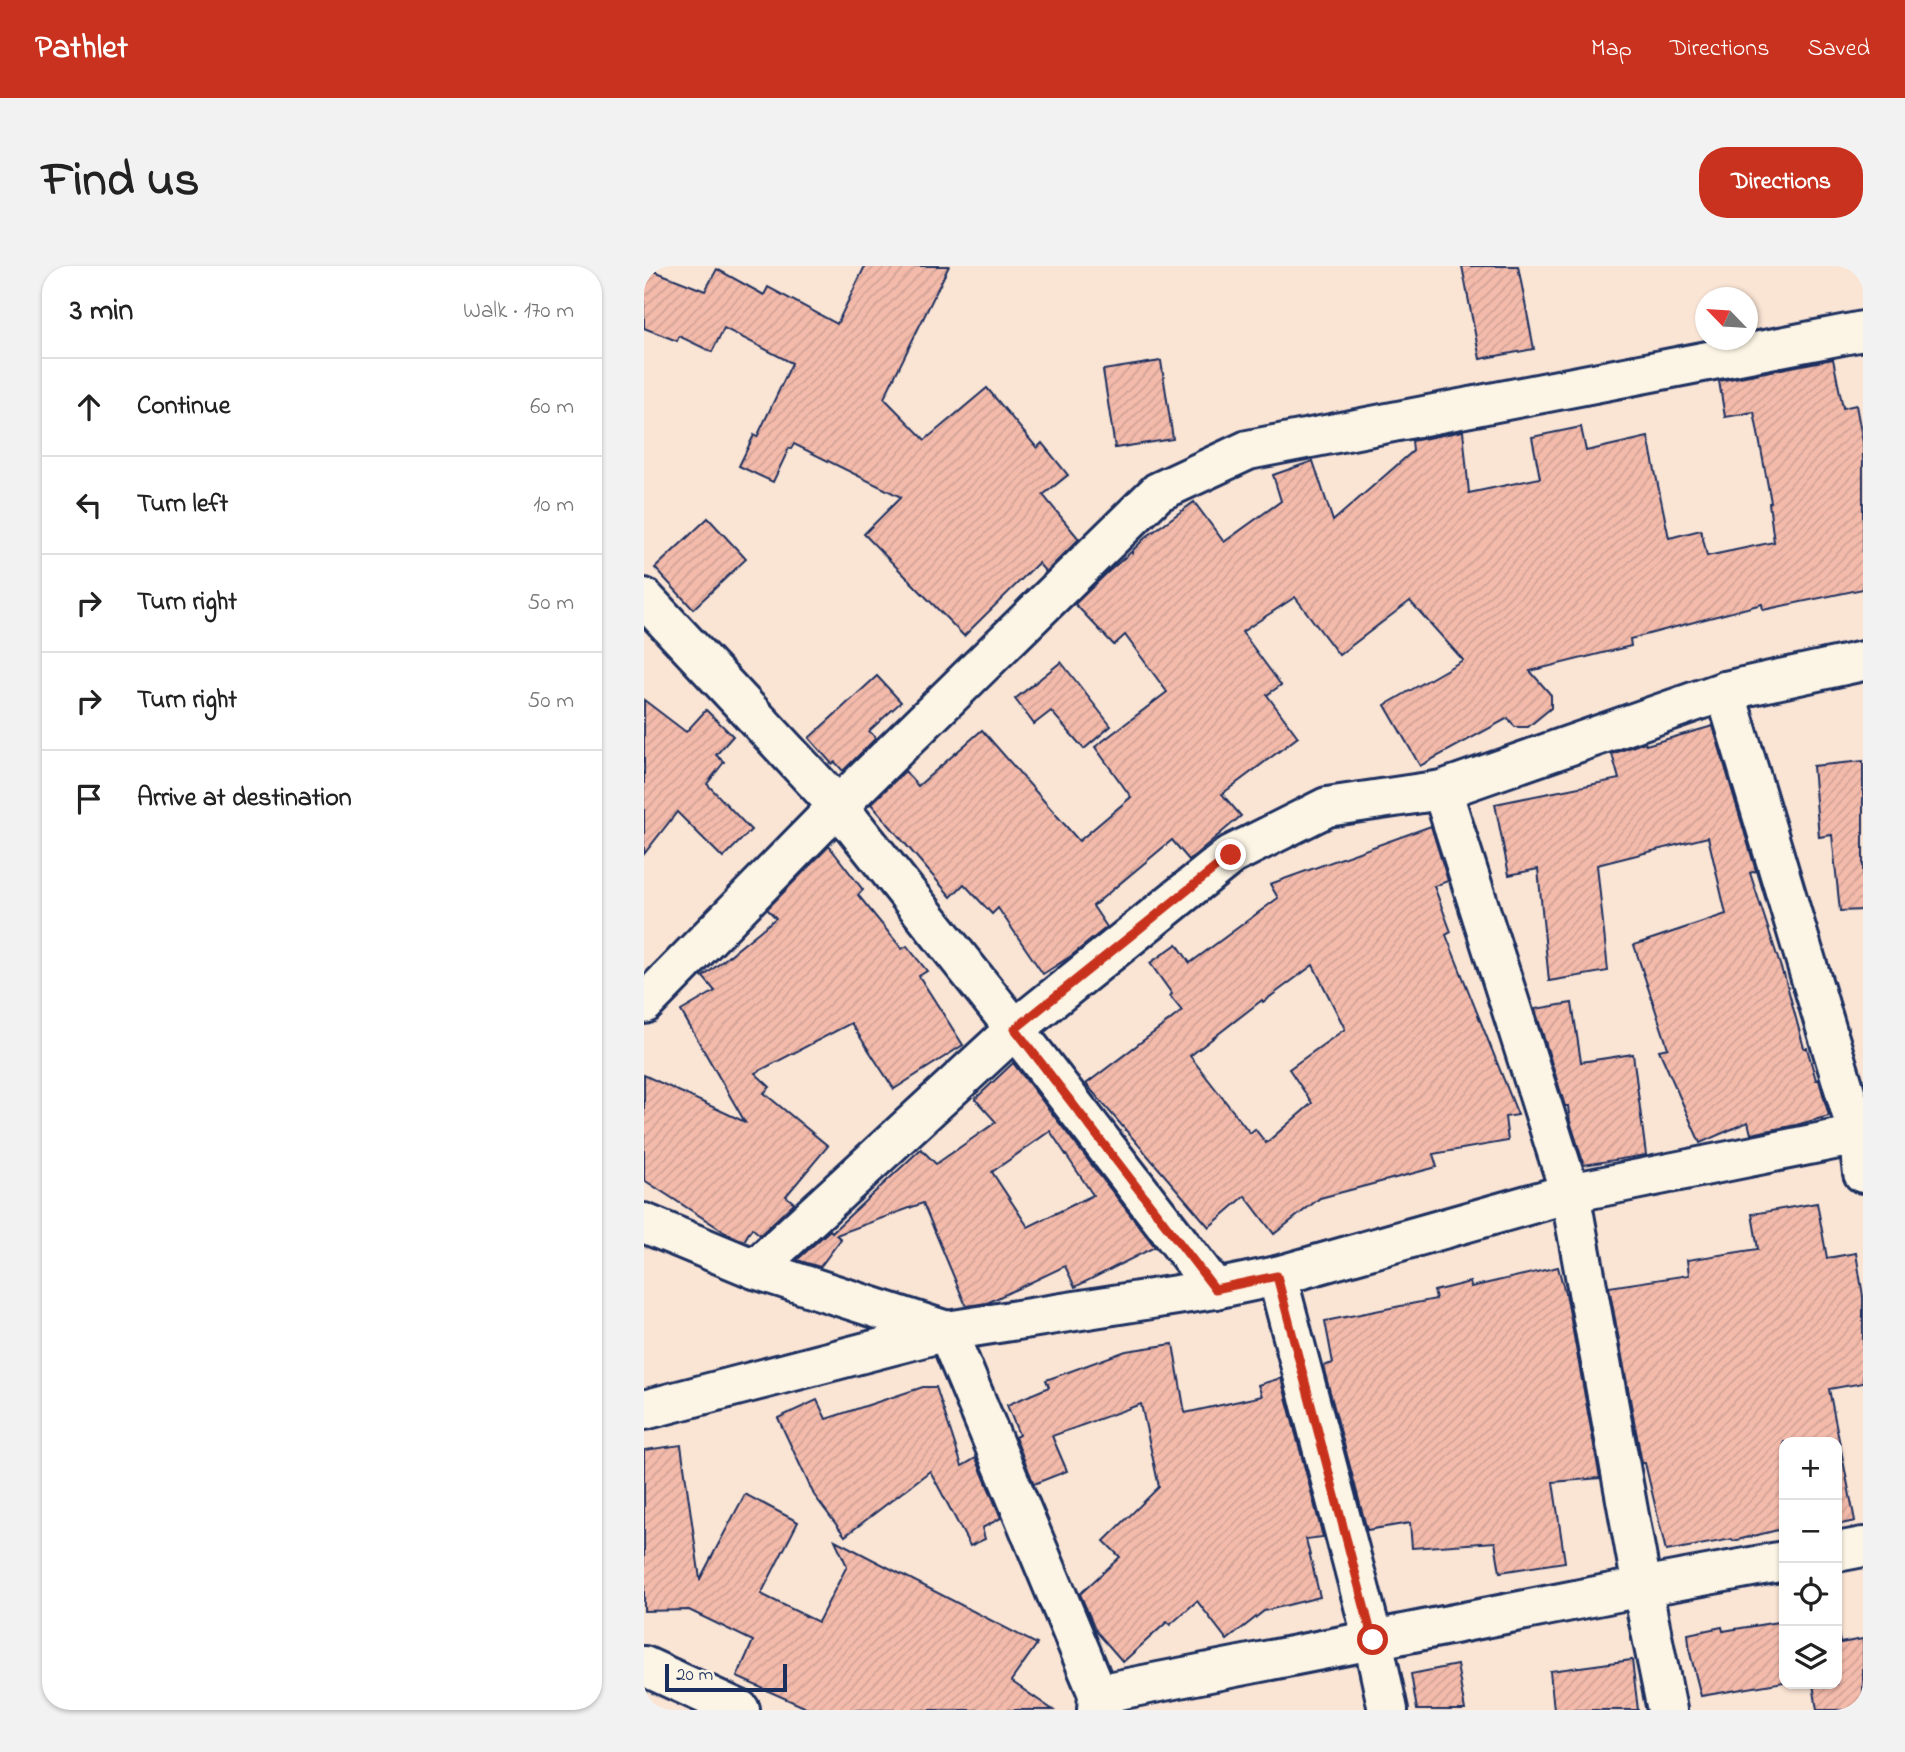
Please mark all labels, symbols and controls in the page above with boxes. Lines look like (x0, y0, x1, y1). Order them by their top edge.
text: Pathlet (35, 25, 128, 73)
text: Map (1591, 32, 1632, 67)
text: Directions (1670, 32, 1769, 67)
text: Saved (1807, 32, 1870, 67)
text: Find us (42, 146, 199, 218)
button: Directions (1699, 147, 1863, 218)
north arrow (1695, 287, 1758, 350)
text: 3 min (70, 290, 133, 334)
text: Walk · 170 m (463, 295, 574, 328)
icon: ahead (70, 388, 108, 426)
text: Continue (137, 388, 230, 426)
text: 60 m (530, 391, 574, 424)
icon: left (70, 486, 108, 524)
text: Turn left (137, 486, 228, 524)
text: 10 m (533, 489, 574, 522)
icon: right (70, 584, 108, 622)
text: Turn right (137, 584, 237, 622)
text: 50 m (527, 587, 574, 620)
icon: right (70, 682, 108, 720)
text: Turn right (137, 682, 237, 720)
text: 50 m (527, 685, 574, 718)
icon: arrive (70, 780, 108, 818)
text: Arrive at destination (137, 780, 352, 818)
route end (1215, 839, 1246, 870)
map controls (1779, 1437, 1842, 1689)
button: + (1779, 1437, 1842, 1500)
button: − (1779, 1500, 1842, 1563)
button: locate (1779, 1563, 1842, 1626)
route start (1357, 1624, 1388, 1655)
button: layers (1779, 1626, 1842, 1689)
scale bar (665, 1661, 788, 1693)
text: 20 m (676, 1662, 713, 1689)

